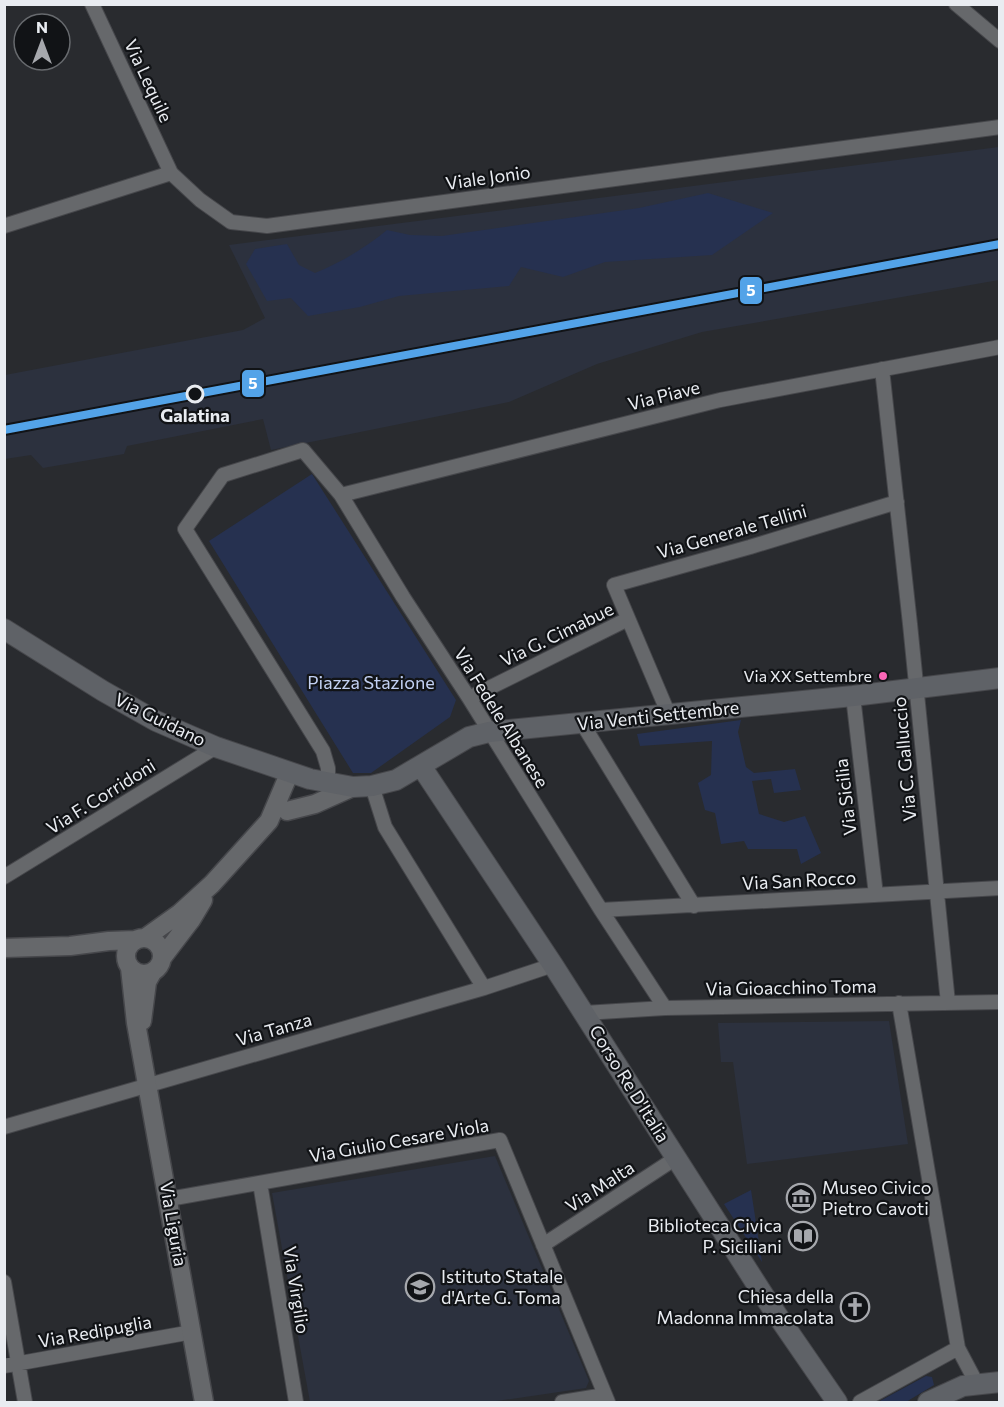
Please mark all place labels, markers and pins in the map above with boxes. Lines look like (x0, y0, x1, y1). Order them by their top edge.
marker: Galatina (186, 385, 204, 403)
place label: Galatina (160, 404, 230, 426)
place label: Via XX Settembre (744, 666, 872, 685)
marker: Via XX Settembre (877, 670, 889, 682)
place label: Museo Civico Pietro Cavoti (822, 1176, 932, 1219)
museum icon: Museo Civico Pietro Cavoti (785, 1182, 817, 1214)
place label: Biblioteca Civica P. Siciliani (648, 1214, 782, 1257)
library icon: Biblioteca Civica P. Siciliani (787, 1220, 819, 1252)
place label: Istituto Statale d'Arte G. Toma (441, 1265, 563, 1308)
school or university icon: Istituto Statale d'Arte G. Toma (404, 1271, 436, 1303)
place label: Chiesa della Madonna Immacolata (657, 1285, 834, 1328)
church icon: Chiesa della Madonna Immacolata (839, 1291, 871, 1323)

